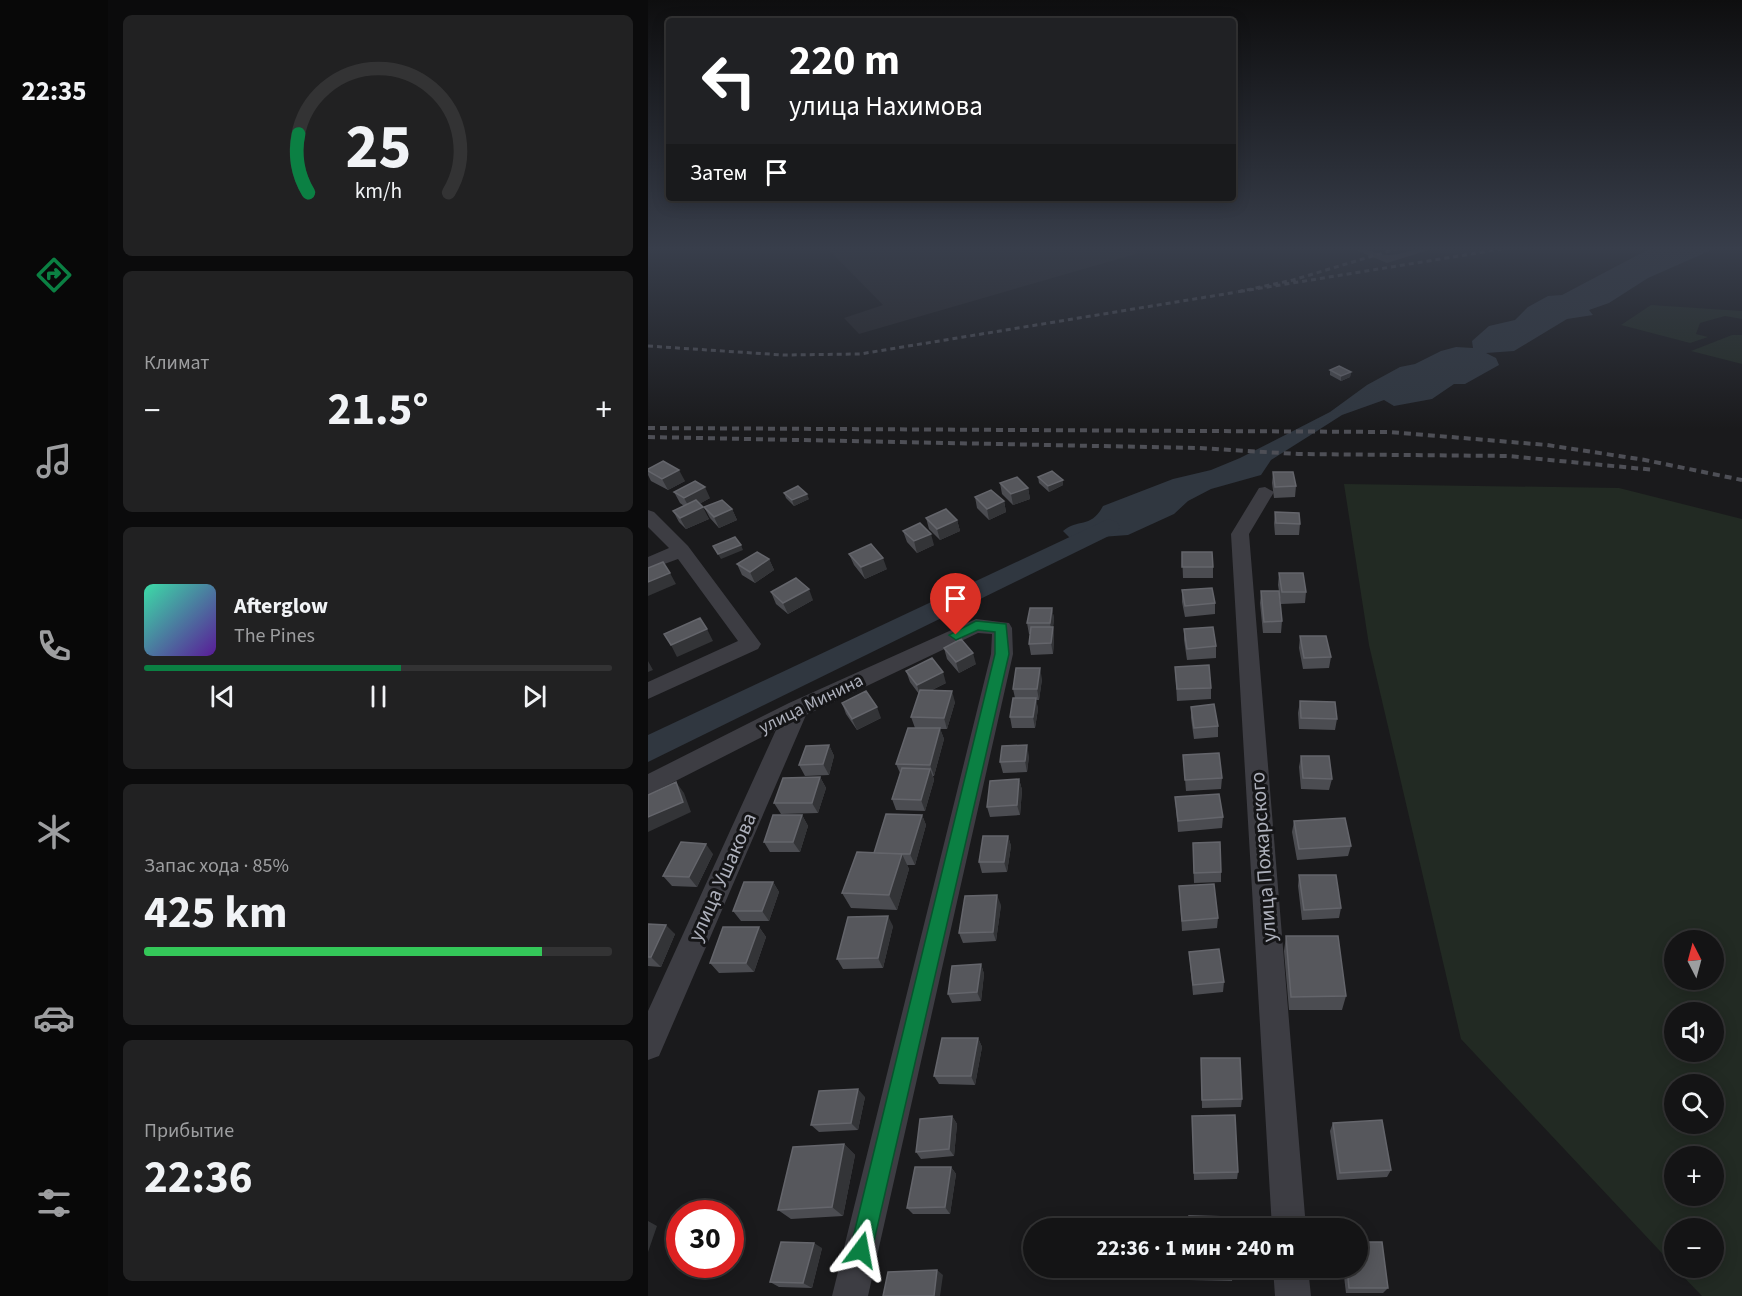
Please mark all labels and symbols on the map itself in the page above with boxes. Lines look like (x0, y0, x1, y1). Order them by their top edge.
pin (930, 573, 981, 635)
street label: улица Минина (755, 668, 867, 740)
street label: улица Пожарского (1242, 771, 1284, 943)
street label: улица Ушакова (680, 808, 764, 946)
north arrow (1664, 930, 1724, 990)
speed limit sign: 30 (666, 1200, 744, 1278)
position arrow (829, 1218, 893, 1282)

